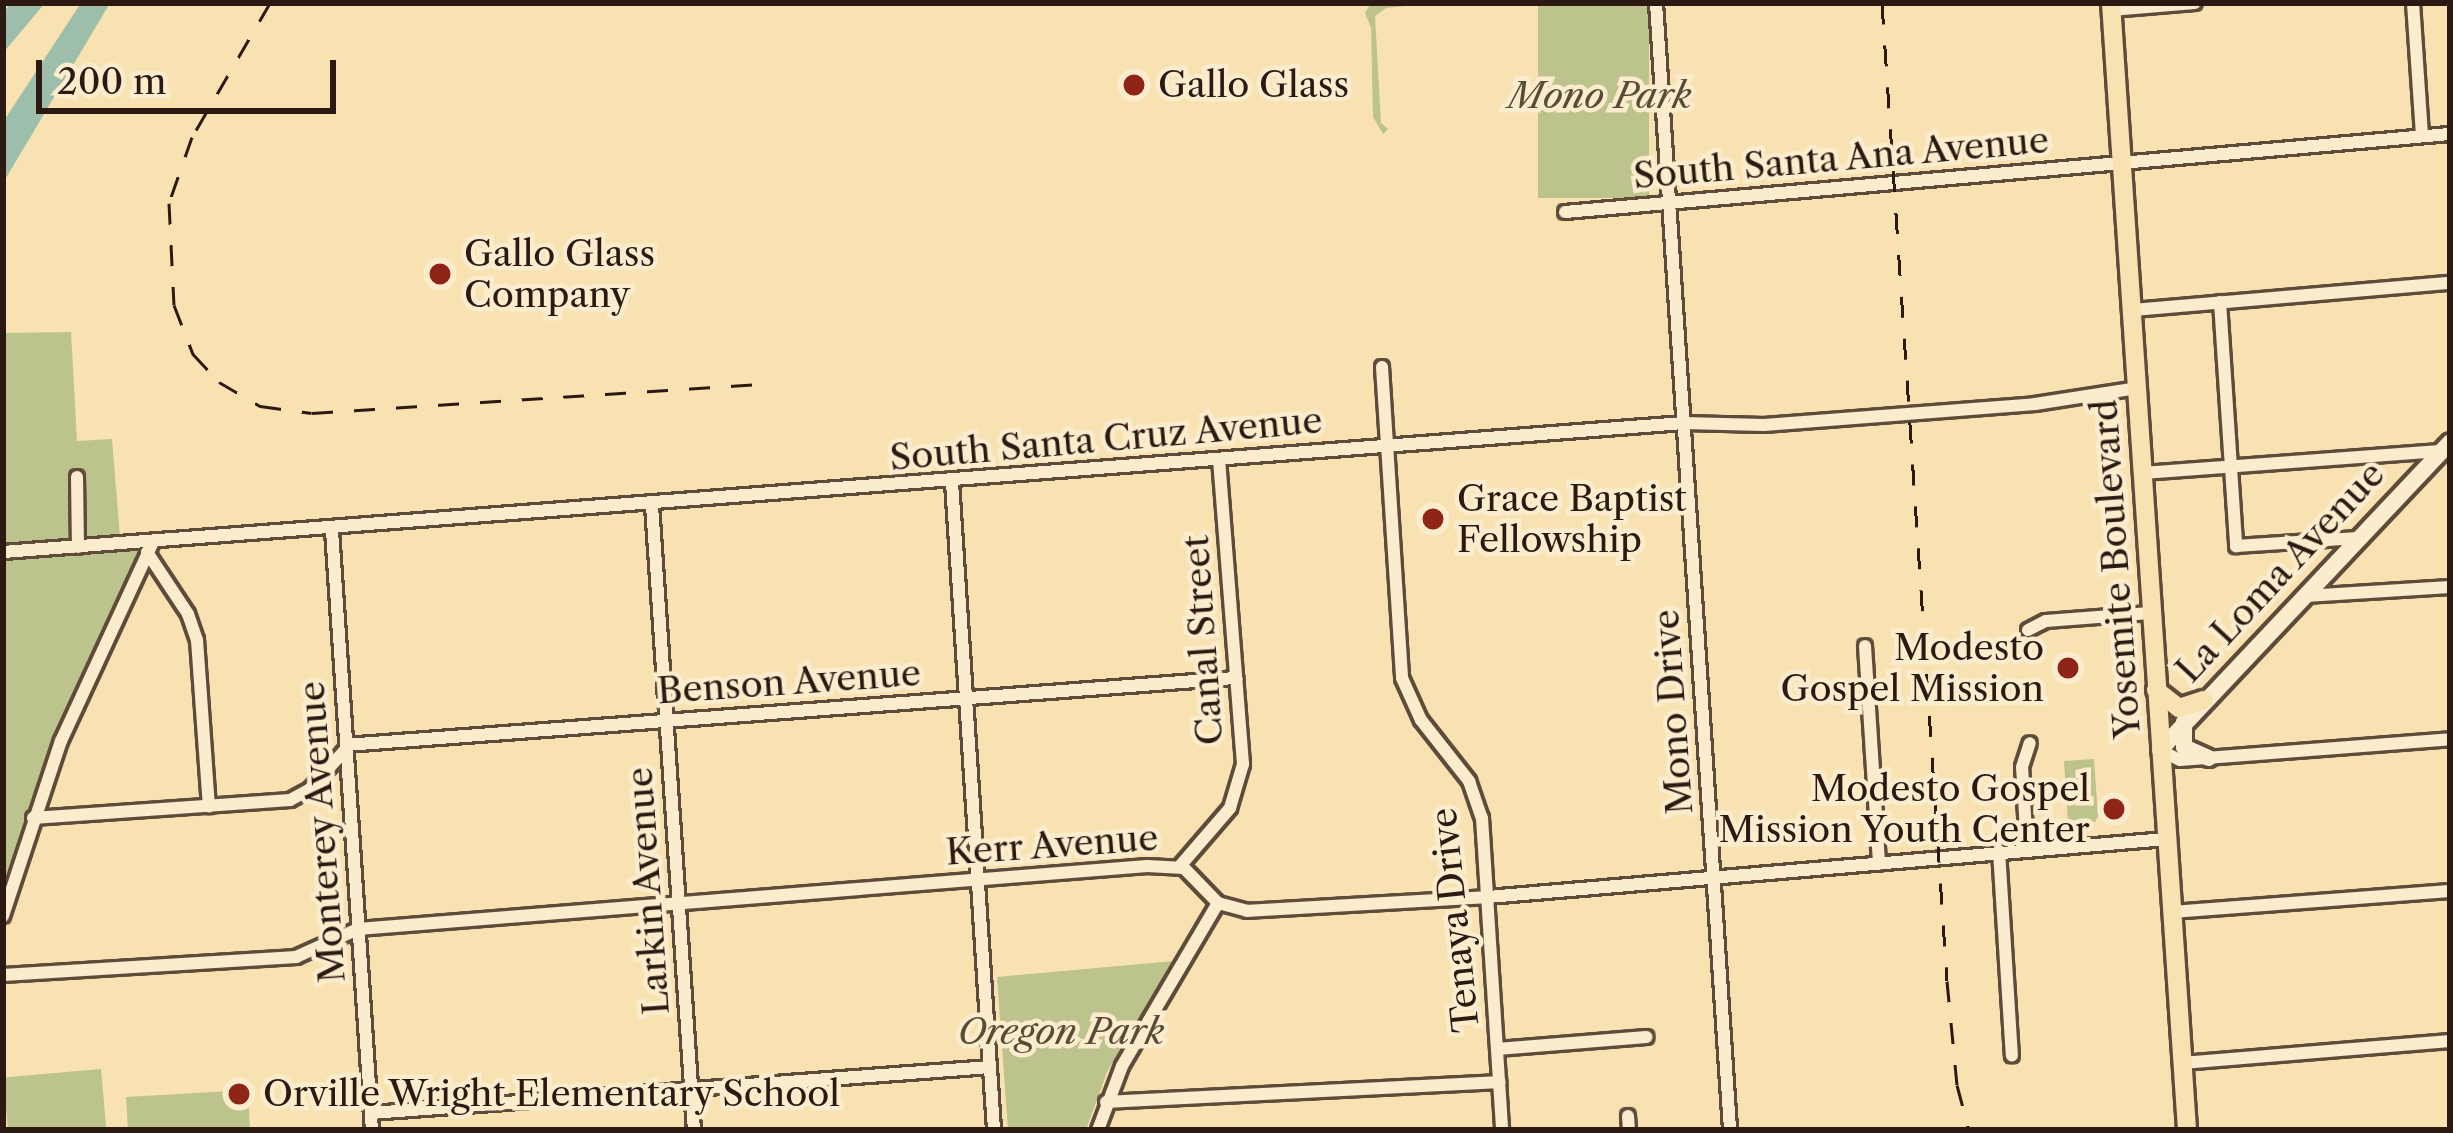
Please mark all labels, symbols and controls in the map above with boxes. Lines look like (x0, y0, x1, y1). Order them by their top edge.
scale bar (42, 36, 342, 110)
text: 200 m (57, 59, 166, 103)
place label: Gallo Glass (1158, 63, 1349, 107)
marker: Gallo Glass (1121, 72, 1147, 98)
park label: Mono Park (1508, 74, 1692, 118)
street label: South Santa Ana Avenue (1630, 118, 2052, 198)
place label: Gallo Glass Company (464, 231, 655, 316)
marker: Gallo Glass Company (427, 261, 453, 287)
street label: South Santa Cruz Avenue (887, 398, 1325, 480)
street label: Yosemite Boulevard (2083, 398, 2149, 740)
street label: La Loma Avenue (2166, 452, 2394, 692)
place label: Grace Baptist Fellowship (1457, 476, 1687, 561)
marker: Grace Baptist Fellowship (1420, 506, 1446, 532)
street label: Canal Street (1174, 533, 1232, 747)
street label: Mono Drive (1644, 608, 1702, 816)
place label: Modesto Gospel Mission (1780, 625, 2044, 710)
street label: Benson Avenue (655, 651, 923, 713)
marker: Modesto Gospel Mission (2055, 655, 2081, 681)
street label: Monterey Avenue (290, 679, 354, 985)
street label: Larkin Avenue (618, 765, 678, 1017)
place label: Modesto Gospel Mission Youth Center (1717, 766, 2090, 851)
marker: Modesto Gospel Mission Youth Center (2101, 796, 2127, 822)
street label: Tenaya Drive (1422, 806, 1488, 1034)
street label: Kerr Avenue (943, 816, 1161, 874)
park label: Oregon Park (958, 1010, 1164, 1054)
place label: Orville Wright Elementary School (263, 1072, 843, 1116)
marker: Orville Wright Elementary School (226, 1081, 252, 1107)

